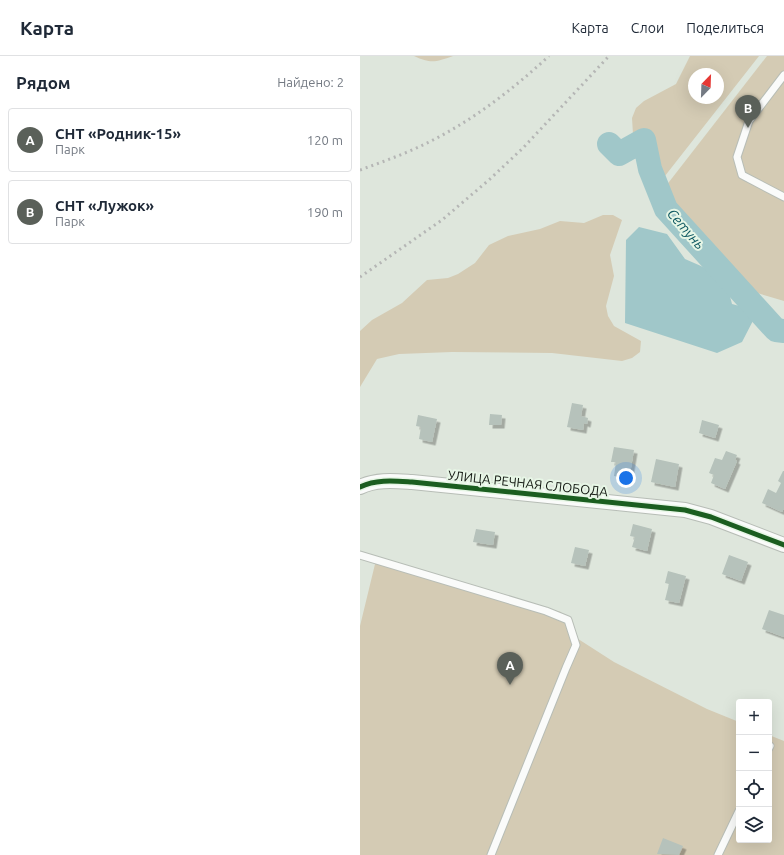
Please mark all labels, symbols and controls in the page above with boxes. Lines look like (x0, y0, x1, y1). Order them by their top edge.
text: Карта (20, 17, 74, 39)
text: Карта (571, 20, 609, 36)
text: Слои (631, 20, 664, 36)
text: Поделиться (686, 20, 764, 36)
north arrow (688, 68, 724, 104)
text: Рядом (16, 73, 71, 92)
text: Найдено: 2 (277, 75, 344, 89)
pin: B (735, 95, 761, 128)
text: СНТ «Родник-15» (55, 125, 181, 142)
text: A (25, 133, 35, 147)
text: 120 m (307, 133, 343, 147)
text: Парк (55, 142, 85, 156)
text: СНТ «Лужок» (55, 197, 154, 214)
text: B (26, 205, 34, 219)
text: 190 m (307, 205, 343, 219)
water label: Сетунь (664, 205, 708, 253)
text: Парк (55, 214, 85, 228)
street label: УЛИЦА РЕЧНАЯ СЛОБОДА (447, 468, 609, 498)
your location (616, 468, 636, 488)
pin: A (497, 652, 523, 685)
map controls (736, 699, 772, 843)
button: + (736, 699, 772, 735)
button: − (736, 735, 772, 771)
button: locate (736, 771, 772, 807)
button: layers (736, 807, 772, 843)

